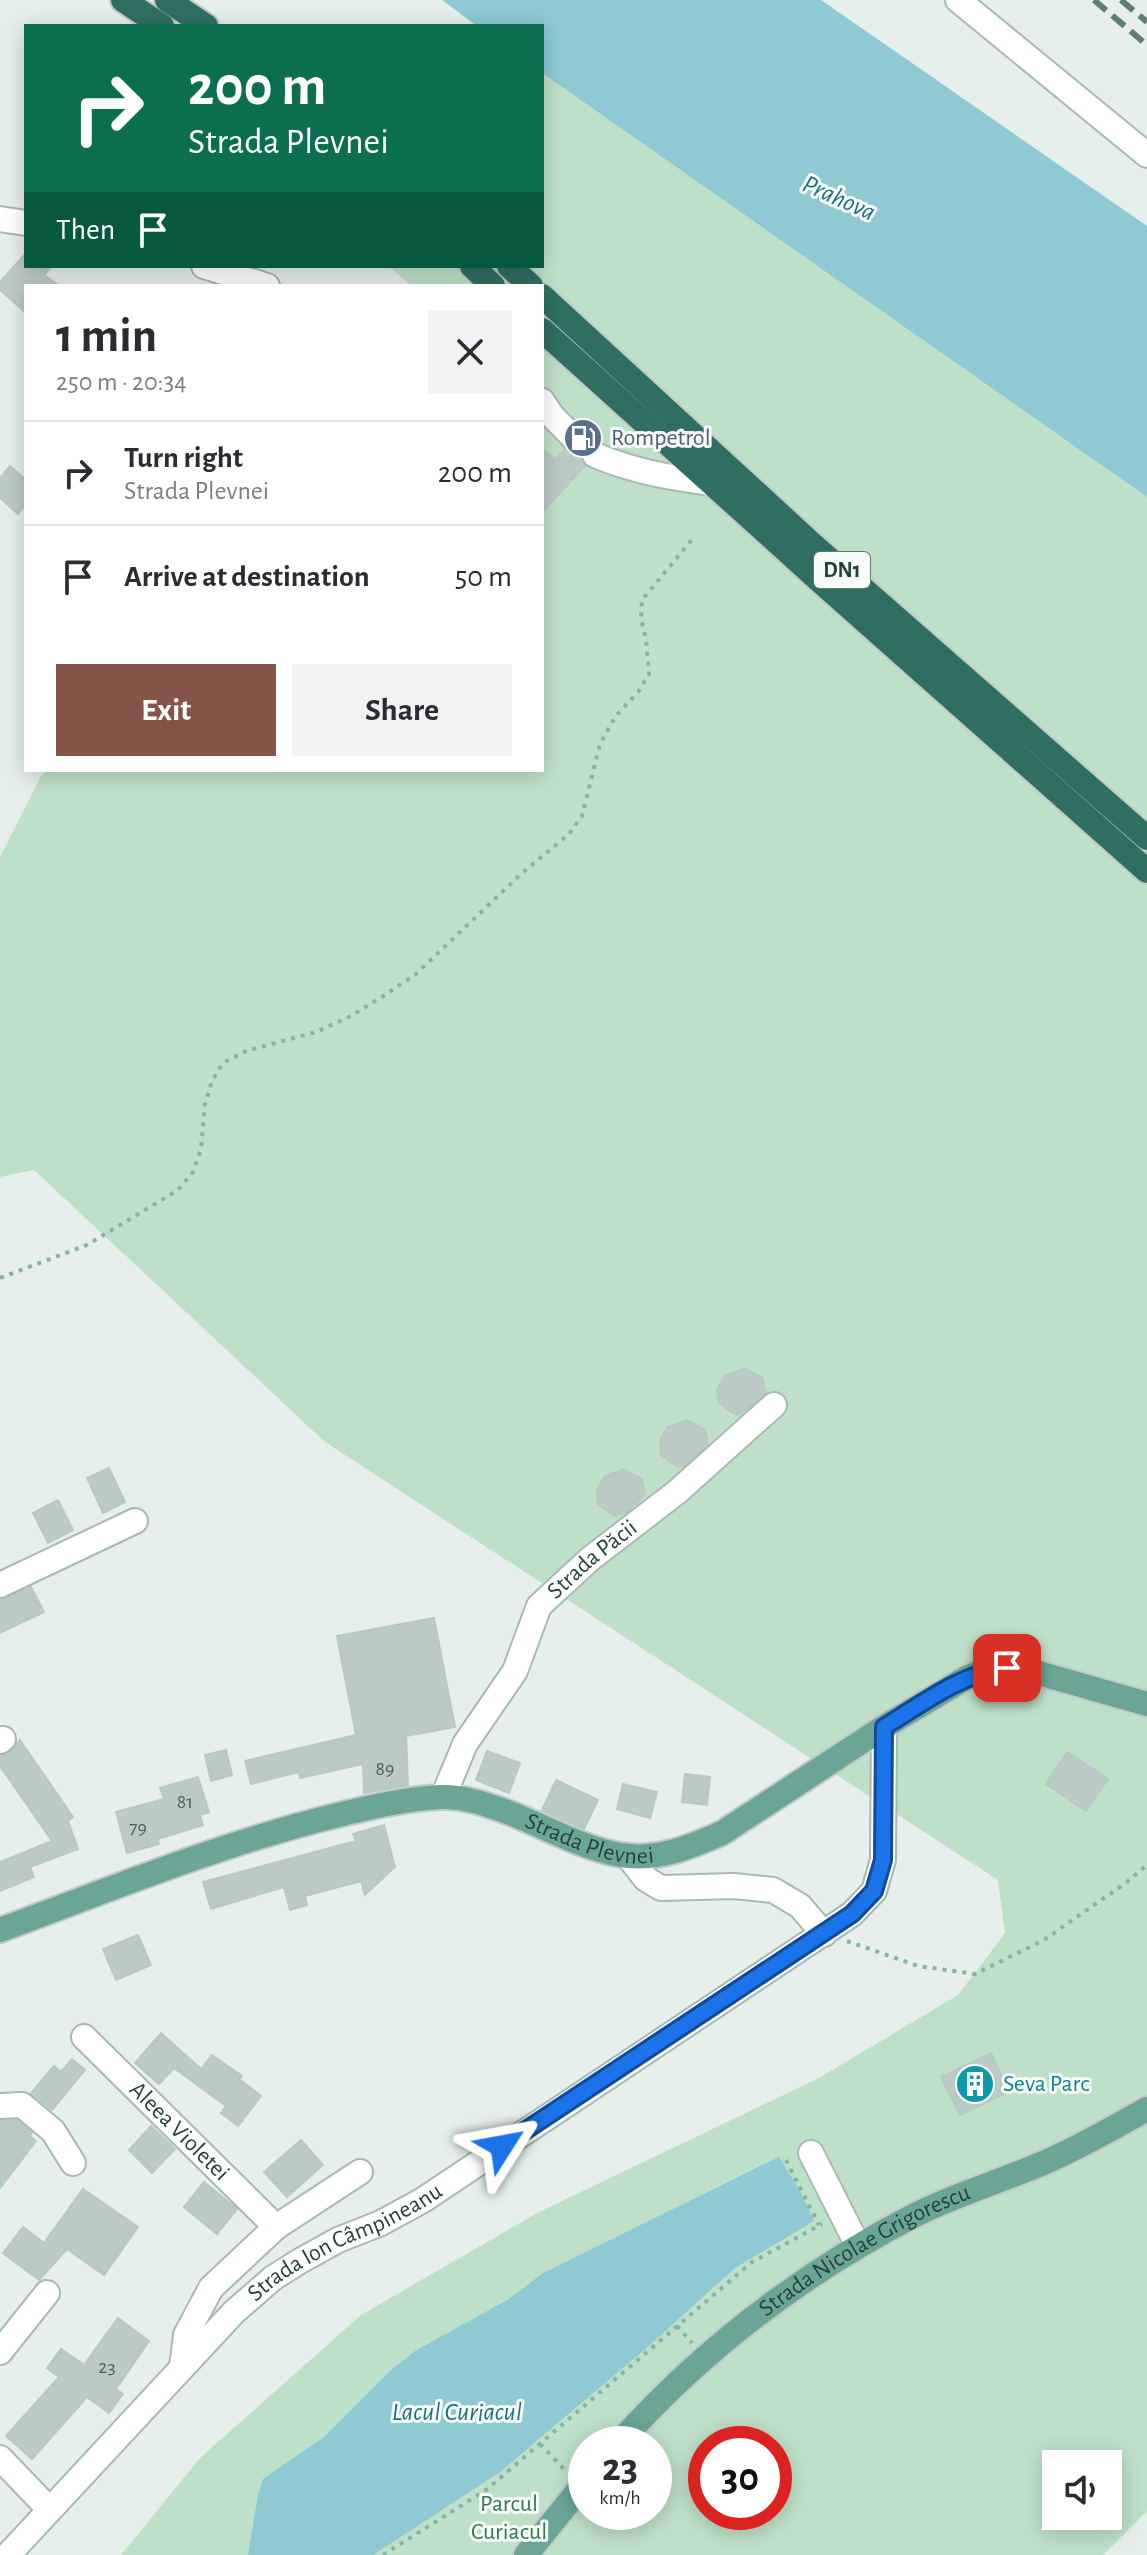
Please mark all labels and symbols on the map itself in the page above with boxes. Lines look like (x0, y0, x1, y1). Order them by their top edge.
water label: Prahova (799, 171, 879, 225)
fuel station icon: Rompetrol (562, 417, 604, 459)
place label: Rompetrol (611, 426, 711, 450)
road number: DN1 (814, 552, 870, 588)
street label: Strada Păcii (543, 1515, 642, 1604)
pin (973, 1634, 1041, 1702)
house number: 89 (376, 1759, 394, 1779)
house number: 81 (177, 1792, 193, 1812)
street label: Strada Plevnei (521, 1809, 655, 1869)
house number: 79 (129, 1818, 147, 1838)
building icon: Seva Parc (954, 2063, 996, 2105)
place label: Seva Parc (1003, 2072, 1089, 2096)
street label: Aleea Violetei (125, 2077, 234, 2185)
position arrow (460, 2104, 544, 2188)
street label: Strada Ion Câmpineanu (243, 2179, 446, 2306)
street label: Strada Nicolae Grigorescu (755, 2180, 974, 2321)
house number: 23 (98, 2357, 116, 2377)
water label: Lacul Curiacul (392, 2399, 522, 2425)
speed limit sign: 30 (688, 2426, 792, 2530)
park label: Parcul Curiacul (471, 2492, 547, 2544)

